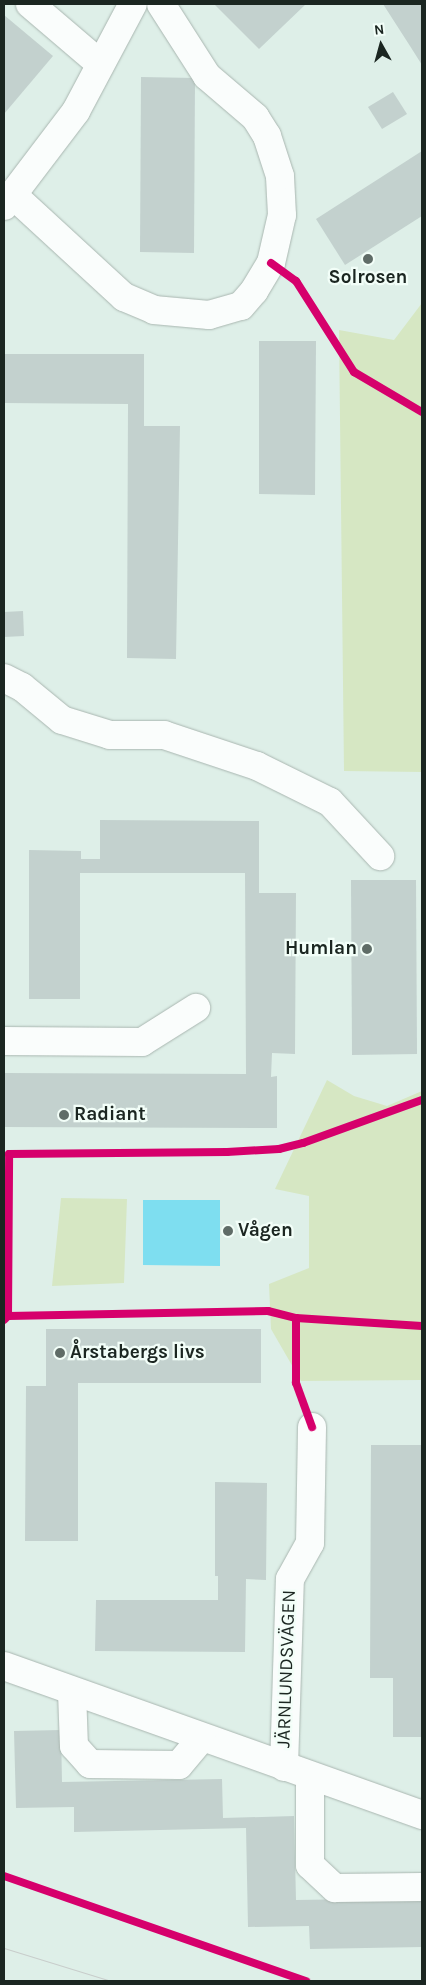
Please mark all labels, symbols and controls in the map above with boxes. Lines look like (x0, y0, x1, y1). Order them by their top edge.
north arrow (356, 20, 406, 70)
text: N (373, 21, 385, 39)
marker: Solrosen (362, 253, 374, 265)
place label: Solrosen (329, 267, 407, 289)
place label: Humlan (285, 938, 357, 960)
marker: Humlan (361, 943, 373, 955)
place label: Radiant (74, 1104, 146, 1126)
marker: Radiant (58, 1109, 70, 1121)
place label: Vågen (238, 1220, 293, 1242)
marker: Vågen (222, 1225, 234, 1237)
place label: Årstabergs livs (70, 1342, 205, 1364)
marker: Årstabergs livs (54, 1347, 66, 1359)
street label: JÄRNLUNDSVÄGEN (273, 1589, 301, 1749)

